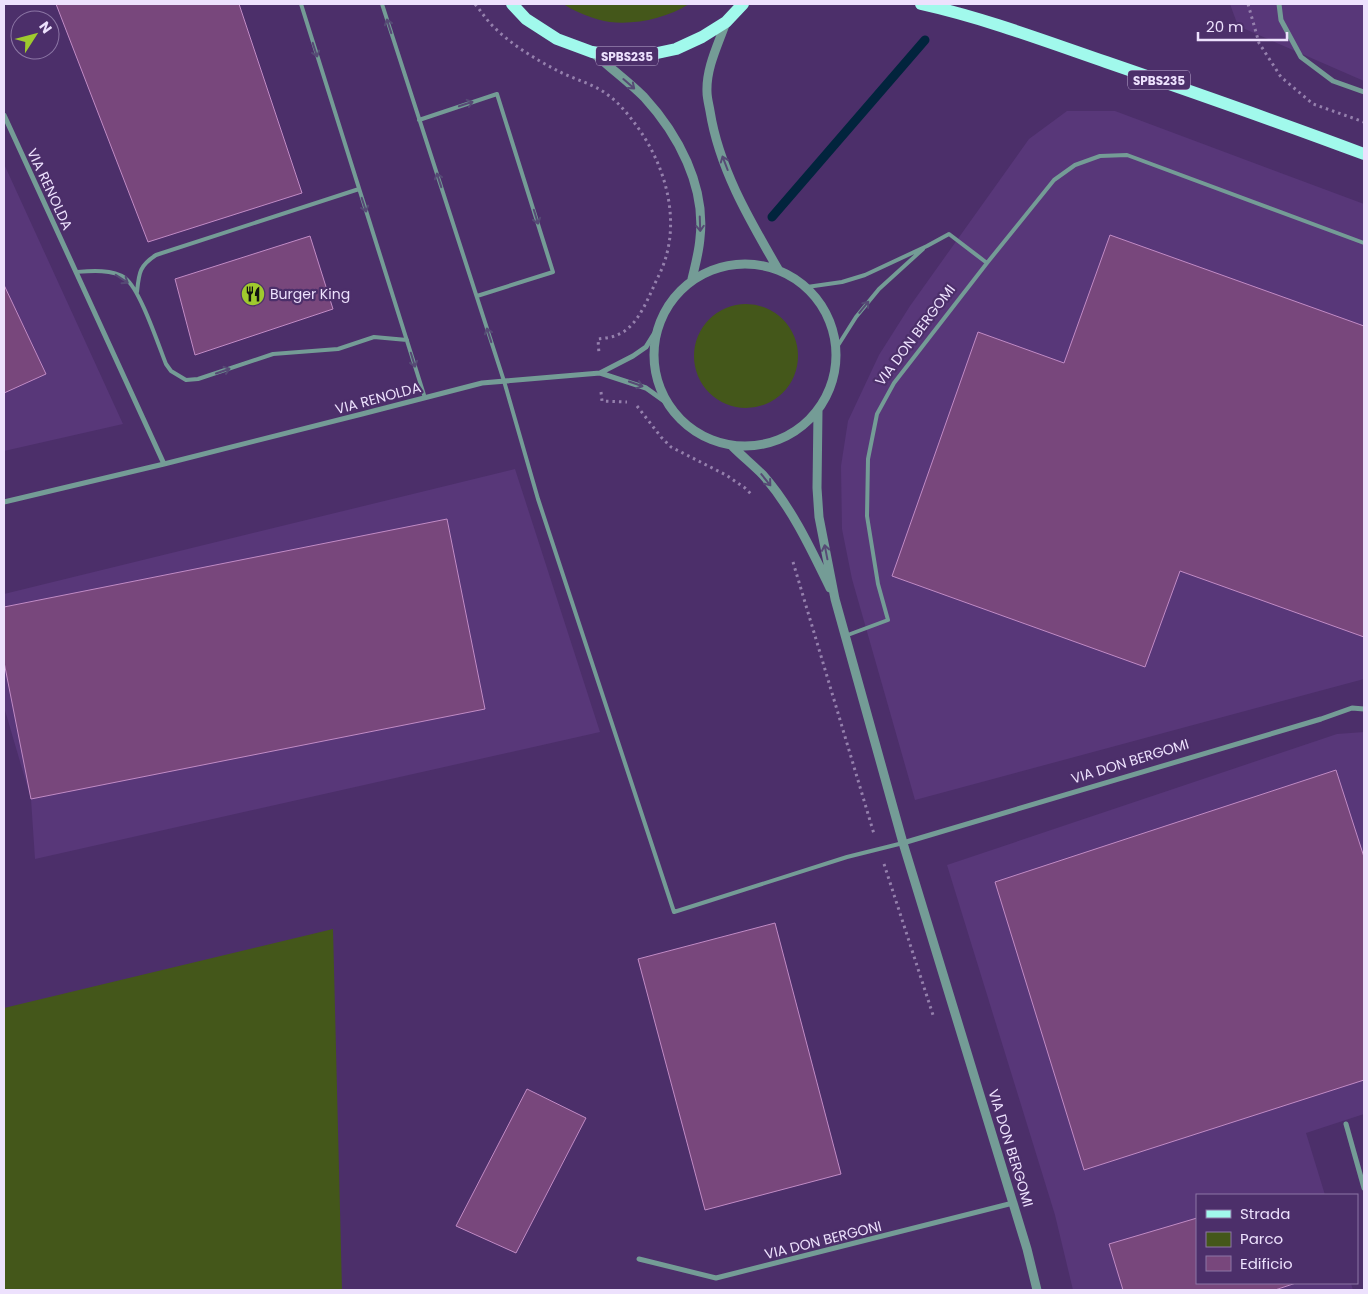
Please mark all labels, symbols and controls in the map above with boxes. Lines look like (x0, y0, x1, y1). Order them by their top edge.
north arrow (10, 10, 60, 60)
scale bar (1198, 10, 1287, 42)
text: 20 m (1206, 16, 1244, 37)
text: N (34, 17, 57, 37)
one-way arrow (383, 18, 393, 34)
one-way arrow (311, 42, 321, 58)
road number: SPBS235 (596, 46, 658, 66)
road number: SPBS235 (1128, 70, 1190, 90)
one-way arrow (622, 78, 635, 89)
one-way arrow (457, 99, 473, 109)
street label: VIA RENOLDA (22, 145, 78, 233)
one-way arrow (720, 155, 729, 171)
one-way arrow (434, 173, 443, 188)
one-way arrow (360, 197, 370, 213)
one-way arrow (531, 209, 541, 225)
one-way arrow (695, 215, 705, 231)
one-way arrow (115, 274, 129, 284)
street label: VIA DON BERGOMI (870, 280, 960, 390)
restaurant icon: Burger King (240, 281, 266, 307)
place label: Burger King (270, 284, 350, 304)
one-way arrow (859, 301, 870, 314)
one-way arrow (484, 327, 493, 343)
one-way arrow (409, 352, 419, 368)
one-way arrow (215, 366, 231, 375)
street label: VIA RENOLDA (333, 377, 423, 419)
one-way arrow (627, 380, 643, 389)
one-way arrow (761, 474, 772, 487)
one-way arrow (821, 544, 830, 560)
street label: VIA DON BERGOMI (1069, 734, 1191, 788)
street label: VIA DON BERGOMI (984, 1087, 1038, 1209)
legend (1196, 1194, 1358, 1284)
text: Strada (1240, 1203, 1290, 1224)
street label: VIA DON BERGONI (762, 1216, 884, 1264)
text: Parco (1240, 1228, 1283, 1249)
text: Edificio (1240, 1253, 1293, 1274)

